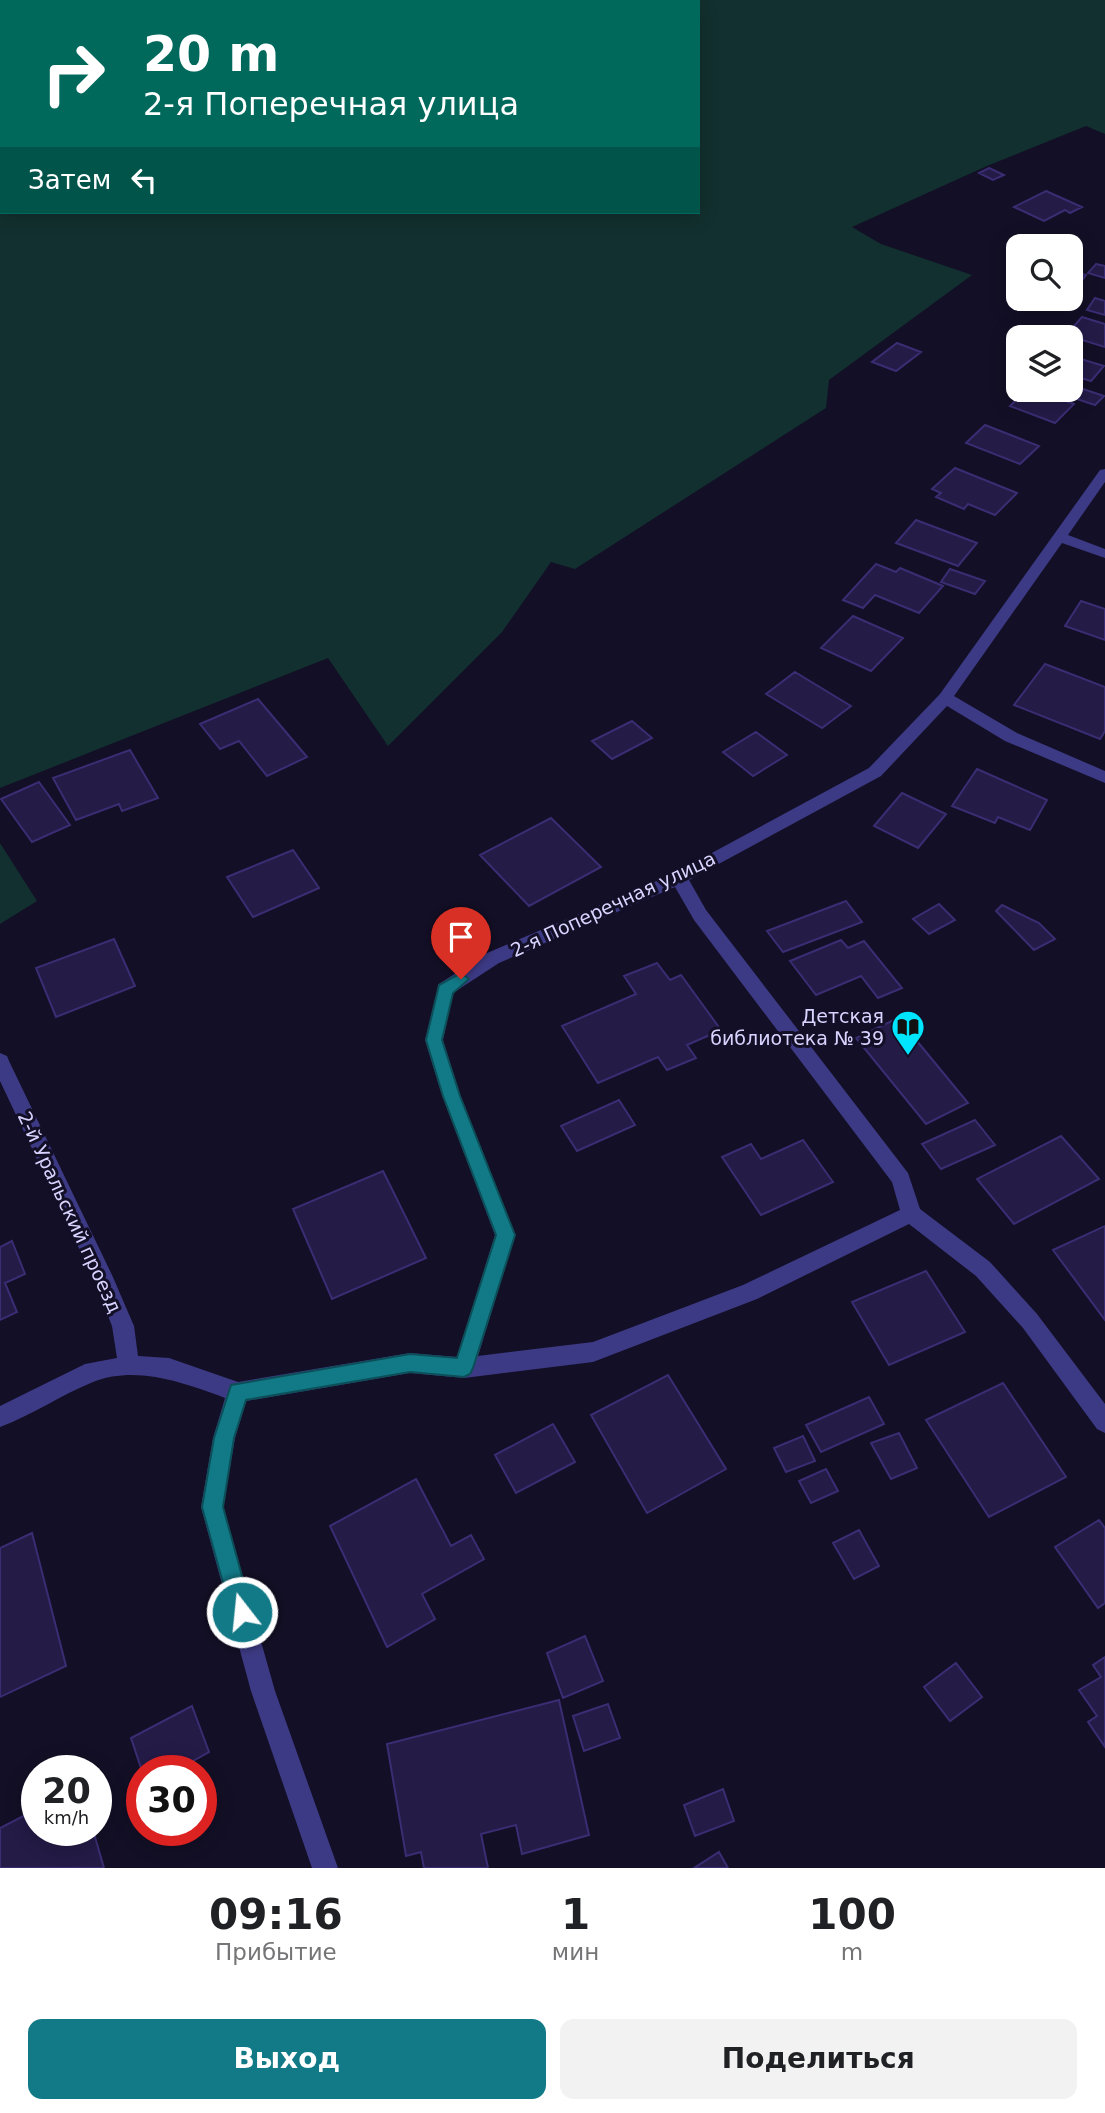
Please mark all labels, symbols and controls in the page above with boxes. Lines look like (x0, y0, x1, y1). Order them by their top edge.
text: 20 m (143, 26, 279, 83)
icon: right (28, 28, 119, 119)
text: 2-я Поперечная улица (143, 85, 519, 123)
icon: left (125, 161, 163, 199)
text: Затем (28, 165, 111, 195)
map controls (1006, 234, 1083, 402)
button: search (1006, 234, 1083, 311)
button: layers (1006, 325, 1083, 402)
street label: 2-я Поперечная улица (507, 847, 719, 961)
pin (431, 907, 491, 979)
icon: arrive (442, 918, 480, 956)
place label: Детская библиотека № 39 (710, 1005, 884, 1049)
library icon: Детская библиотека № 39 (889, 1008, 927, 1057)
street label: 2-й Уральский проезд (14, 1108, 126, 1316)
position arrow (205, 1575, 279, 1649)
speed limit sign: 30 (126, 1755, 217, 1846)
text: 20 (42, 1771, 91, 1811)
text: km/h (44, 1807, 89, 1828)
text: 09:16 (209, 1890, 343, 1939)
text: 1 (561, 1890, 590, 1939)
text: 100 (808, 1890, 896, 1939)
text: Прибытие (215, 1939, 337, 1965)
text: мин (552, 1939, 599, 1965)
text: m (841, 1939, 863, 1965)
button: Выход (28, 2019, 546, 2099)
button: Поделиться (560, 2019, 1077, 2099)

